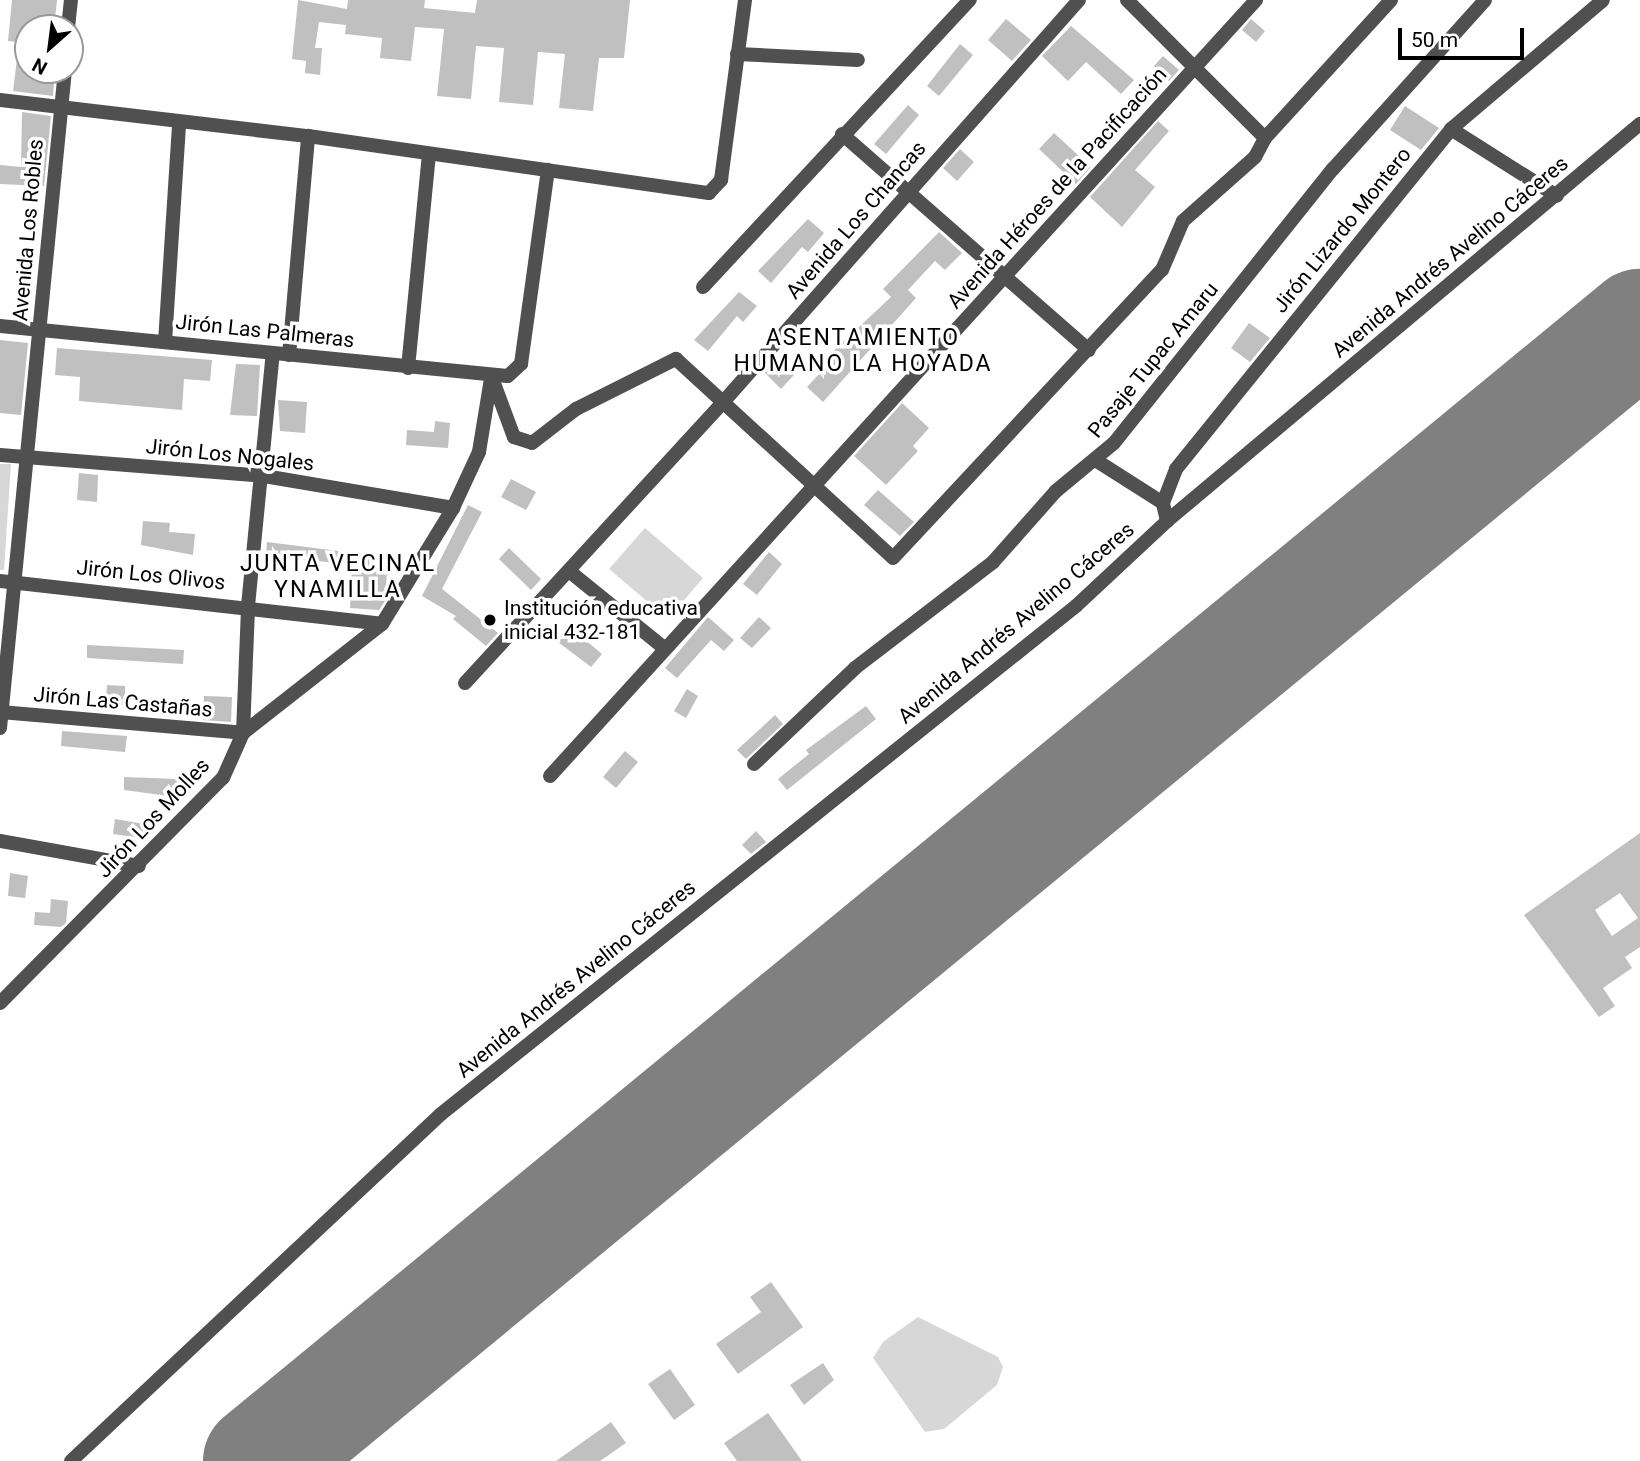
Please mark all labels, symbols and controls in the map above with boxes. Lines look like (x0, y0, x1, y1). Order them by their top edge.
north arrow (14, 14, 84, 84)
scale bar (1402, 14, 1528, 58)
text: 50 m (1411, 28, 1458, 52)
text: N (29, 53, 51, 80)
street label: Avenida Héroes de la Pacificación (942, 62, 1172, 314)
street label: Avenida Los Chancas (781, 136, 931, 304)
street label: Avenida Los Robles (7, 138, 49, 322)
street label: Jirón Lizardo Montero (1268, 142, 1416, 318)
street label: Avenida Andrés Avelino Cáceres (1327, 151, 1573, 363)
street label: Pasaje Tupac Amaru (1082, 277, 1224, 443)
street label: Jirón Las Palmeras (174, 309, 356, 353)
district label: ASENTAMIENTO HUMANO LA HOYADA (735, 324, 991, 378)
street label: Jirón Los Nogales (145, 434, 315, 476)
street label: Avenida Andrés Avelino Cáceres (893, 517, 1139, 729)
district label: JUNTA VECINAL YNAMILLA (242, 550, 434, 604)
street label: Jirón Los Olivos (75, 555, 227, 595)
place label: Institución educativa inicial 432-181 (504, 595, 698, 645)
marker: Institución educativa inicial 432-181 (482, 612, 498, 628)
street label: Jirón Las Castañas (33, 682, 213, 722)
street label: Jirón Los Molles (91, 753, 215, 883)
street label: Avenida Andrés Avelino Cáceres (451, 875, 701, 1083)

